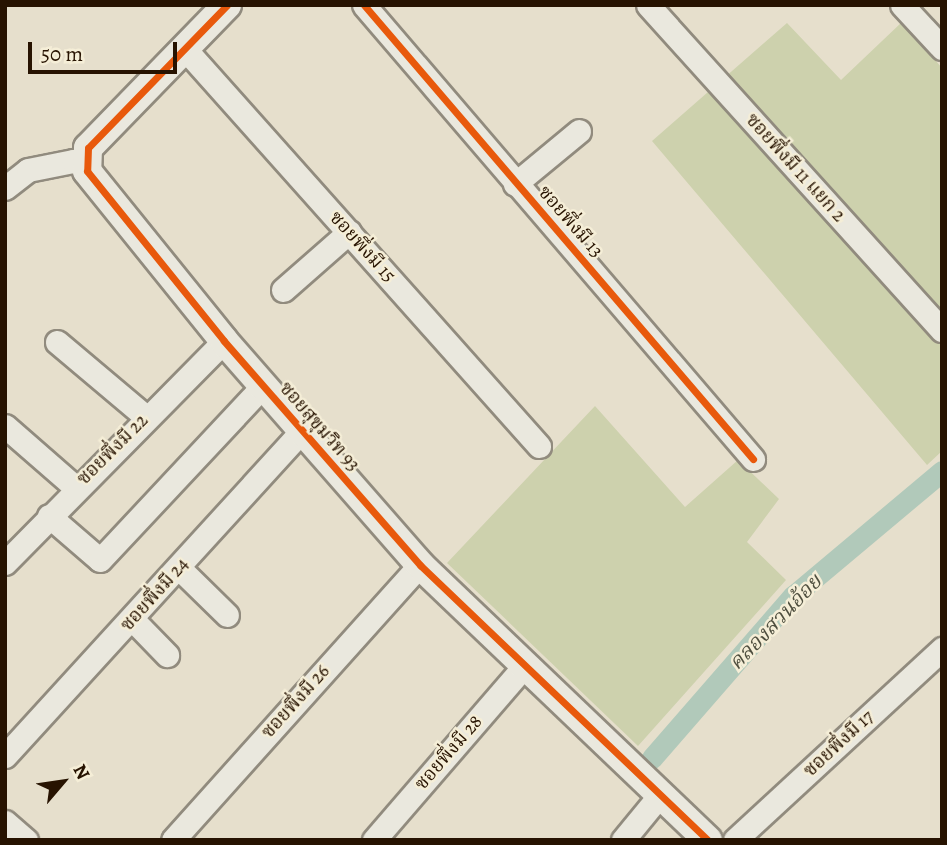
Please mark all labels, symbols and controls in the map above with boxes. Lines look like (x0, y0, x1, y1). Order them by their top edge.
scale bar (32, 28, 180, 72)
text: 50 m (41, 40, 83, 68)
street label: ซอยพึ่งมี 11 แยก 2 (740, 109, 850, 227)
street label: ซอยพึ่งมี 13 (533, 181, 607, 263)
street label: ซอยพึ่งมี 15 (324, 207, 400, 287)
street label: ซอยสุขุมวิท 93 (274, 378, 364, 476)
street label: ซอยพึ่งมี 22 (73, 410, 153, 490)
street label: ซอยพึ่งมี 24 (116, 554, 194, 636)
water label: คลองสวนอ้อย (723, 569, 827, 675)
street label: ซอยพึ่งมี 26 (257, 661, 335, 743)
street label: ซอยพึ่งมี 17 (799, 706, 879, 782)
street label: ซอยพึ่งมี 28 (410, 711, 488, 795)
north arrow (28, 747, 98, 817)
text: N (67, 759, 96, 784)

